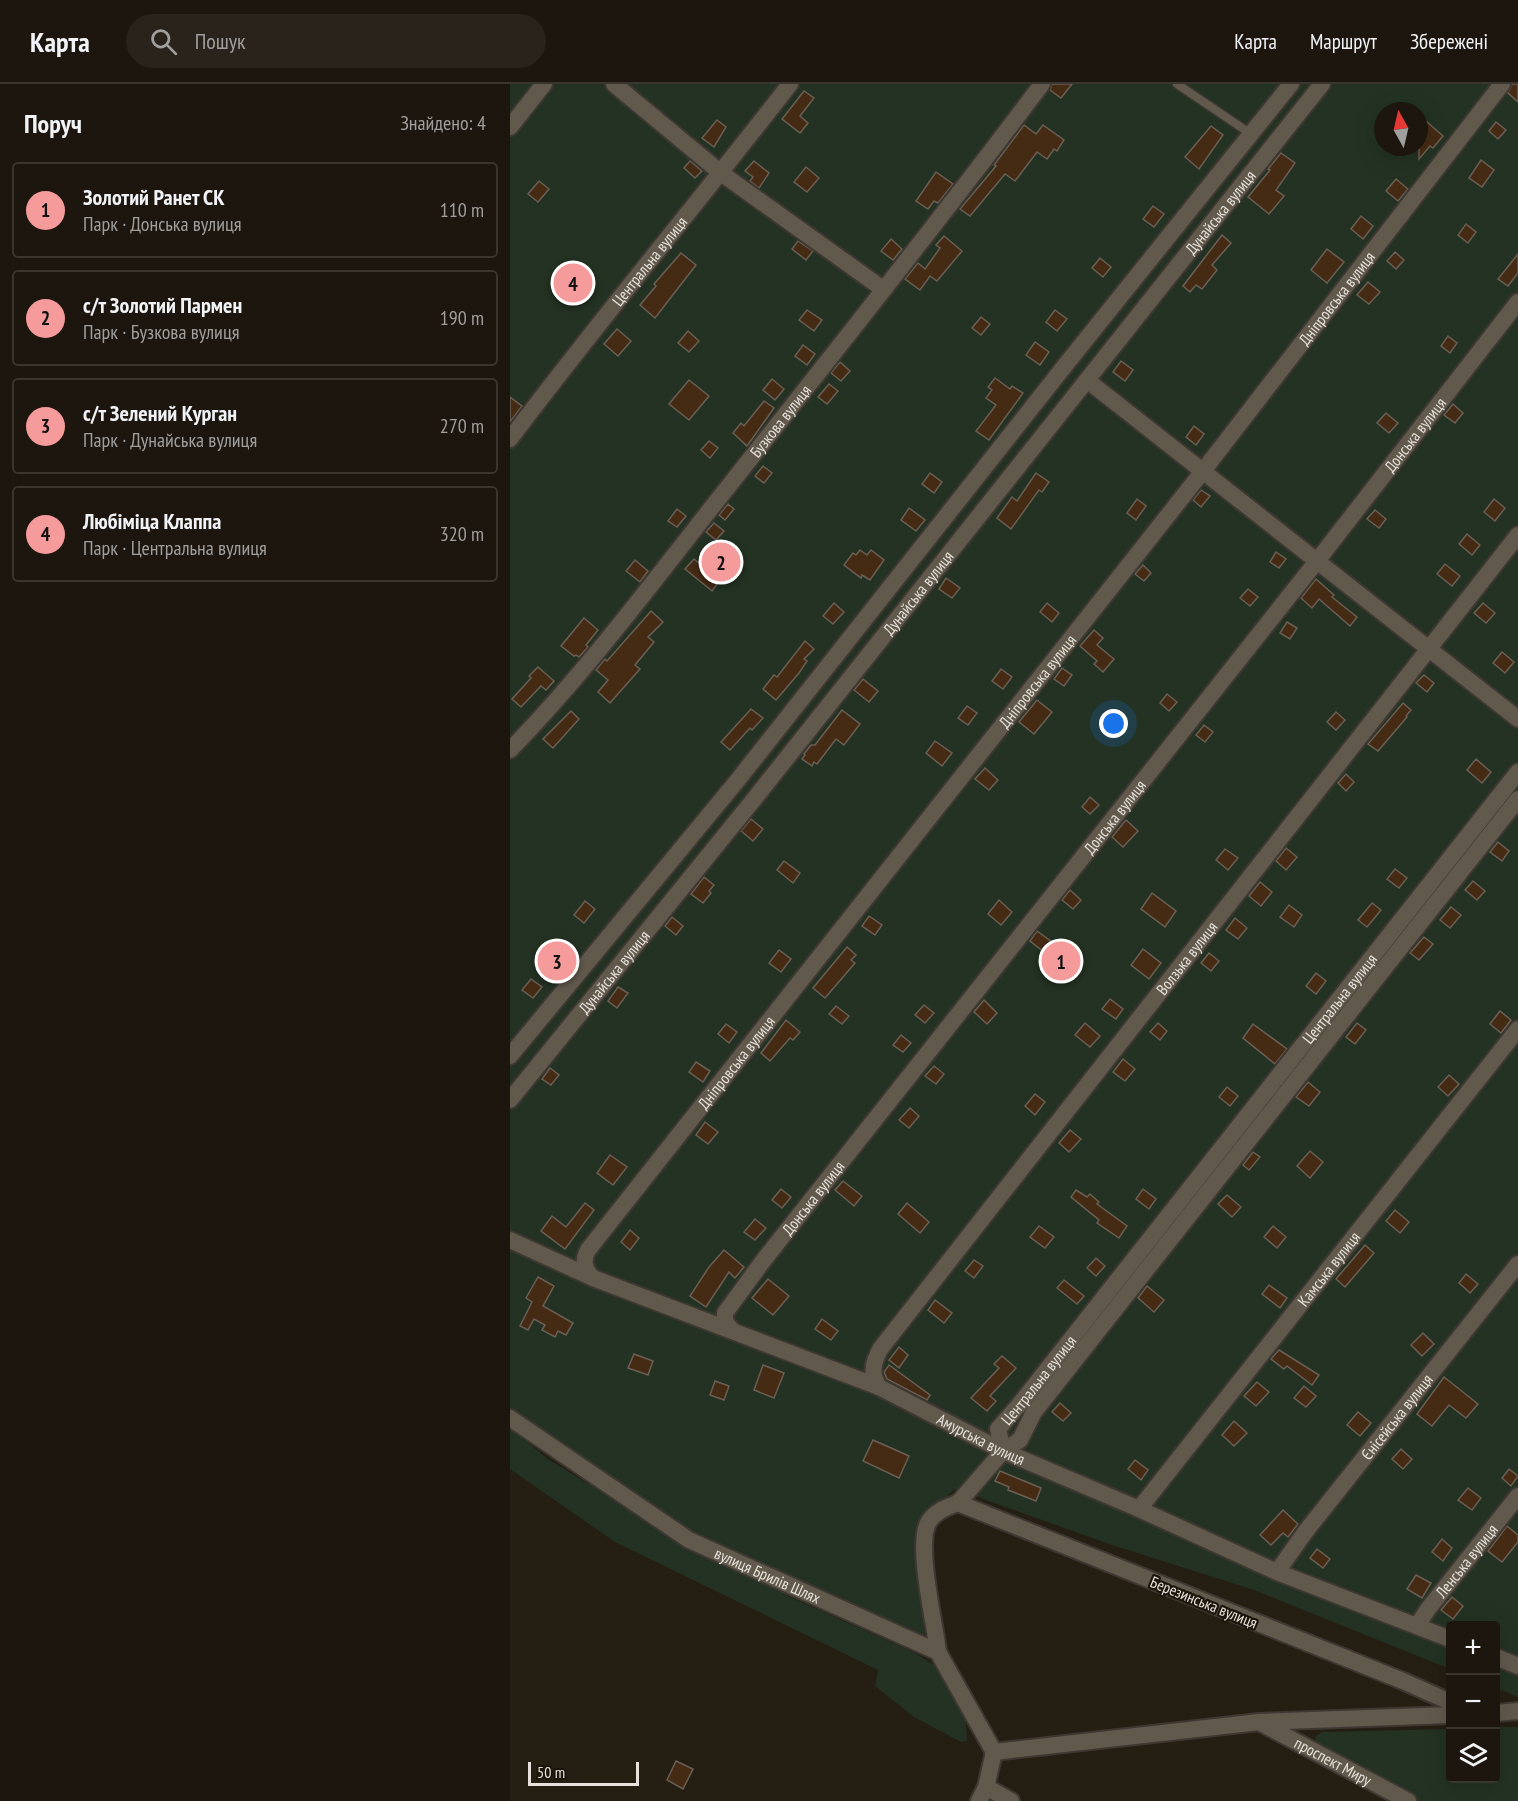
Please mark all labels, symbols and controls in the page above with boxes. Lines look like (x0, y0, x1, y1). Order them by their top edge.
search box (126, 14, 546, 68)
text: Карта (30, 23, 90, 60)
icon: search (147, 25, 180, 58)
text: Пошук (195, 27, 246, 55)
text: Карта (1234, 28, 1277, 55)
text: Маршрут (1310, 28, 1377, 55)
text: Збережені (1410, 28, 1488, 55)
north arrow (1374, 102, 1428, 156)
text: Поруч (24, 107, 82, 140)
text: Знайдено: 4 (400, 110, 486, 136)
street label: Дунайська вулиця (1181, 166, 1260, 258)
text: Золотий Ранет СК (83, 183, 225, 211)
text: 1 (41, 197, 50, 223)
text: 110 m (440, 197, 484, 223)
text: Парк · Донська вулиця (83, 211, 242, 237)
street label: Центральна вулиця (607, 212, 691, 310)
street label: Дніпровська вулиця (1294, 247, 1379, 349)
pin: 4 (554, 260, 592, 306)
text: с/т Золотий Пармен (83, 291, 242, 319)
text: 2 (41, 305, 50, 331)
text: 190 m (440, 305, 484, 331)
text: Парк · Бузкова вулиця (83, 319, 239, 345)
street label: Бузкова вулиця (745, 381, 815, 461)
street label: Донська вулиця (1380, 393, 1450, 476)
text: с/т Зелений Курган (83, 399, 237, 427)
text: 3 (41, 413, 50, 439)
text: 270 m (440, 413, 484, 439)
text: Парк · Дунайська вулиця (83, 427, 257, 453)
text: Любіміца Клаппа (83, 507, 221, 535)
text: 4 (41, 521, 50, 547)
text: 320 m (440, 521, 484, 547)
text: Парк · Центральна вулиця (83, 535, 267, 561)
pin: 2 (702, 540, 740, 584)
street label: Дунайська вулиця (879, 547, 957, 639)
street label: Дніпровська вулиця (994, 630, 1080, 732)
your location (1099, 709, 1128, 738)
street label: Донська вулиця (1079, 776, 1150, 858)
street label: Волзька вулиця (1152, 917, 1221, 999)
street label: Дунайська вулиця (574, 926, 654, 1018)
pin: 3 (538, 938, 576, 984)
pin: 1 (1042, 938, 1080, 984)
street label: Центральна вулиця (1298, 950, 1381, 1048)
street label: Дніпровська вулиця (693, 1012, 779, 1113)
street label: Донська вулиця (777, 1157, 848, 1239)
street label: Камська вулиця (1293, 1228, 1364, 1310)
street label: Центральна вулиця (996, 1331, 1080, 1429)
street label: Єнісейська вулиця (1357, 1370, 1437, 1464)
street label: Амурська вулиця (934, 1409, 1028, 1469)
street label: Ленська вулиця (1430, 1520, 1502, 1602)
street label: вулиця Брилів Шлях (712, 1543, 824, 1608)
street label: Березинська вулиця (1148, 1571, 1260, 1633)
map controls (1446, 1621, 1500, 1783)
button: + (1446, 1621, 1500, 1675)
button: − (1446, 1675, 1500, 1729)
button: layers (1446, 1729, 1500, 1783)
street label: проспект Миру (1291, 1733, 1375, 1790)
scale bar (528, 1759, 639, 1786)
text: 50 m (537, 1762, 565, 1782)

